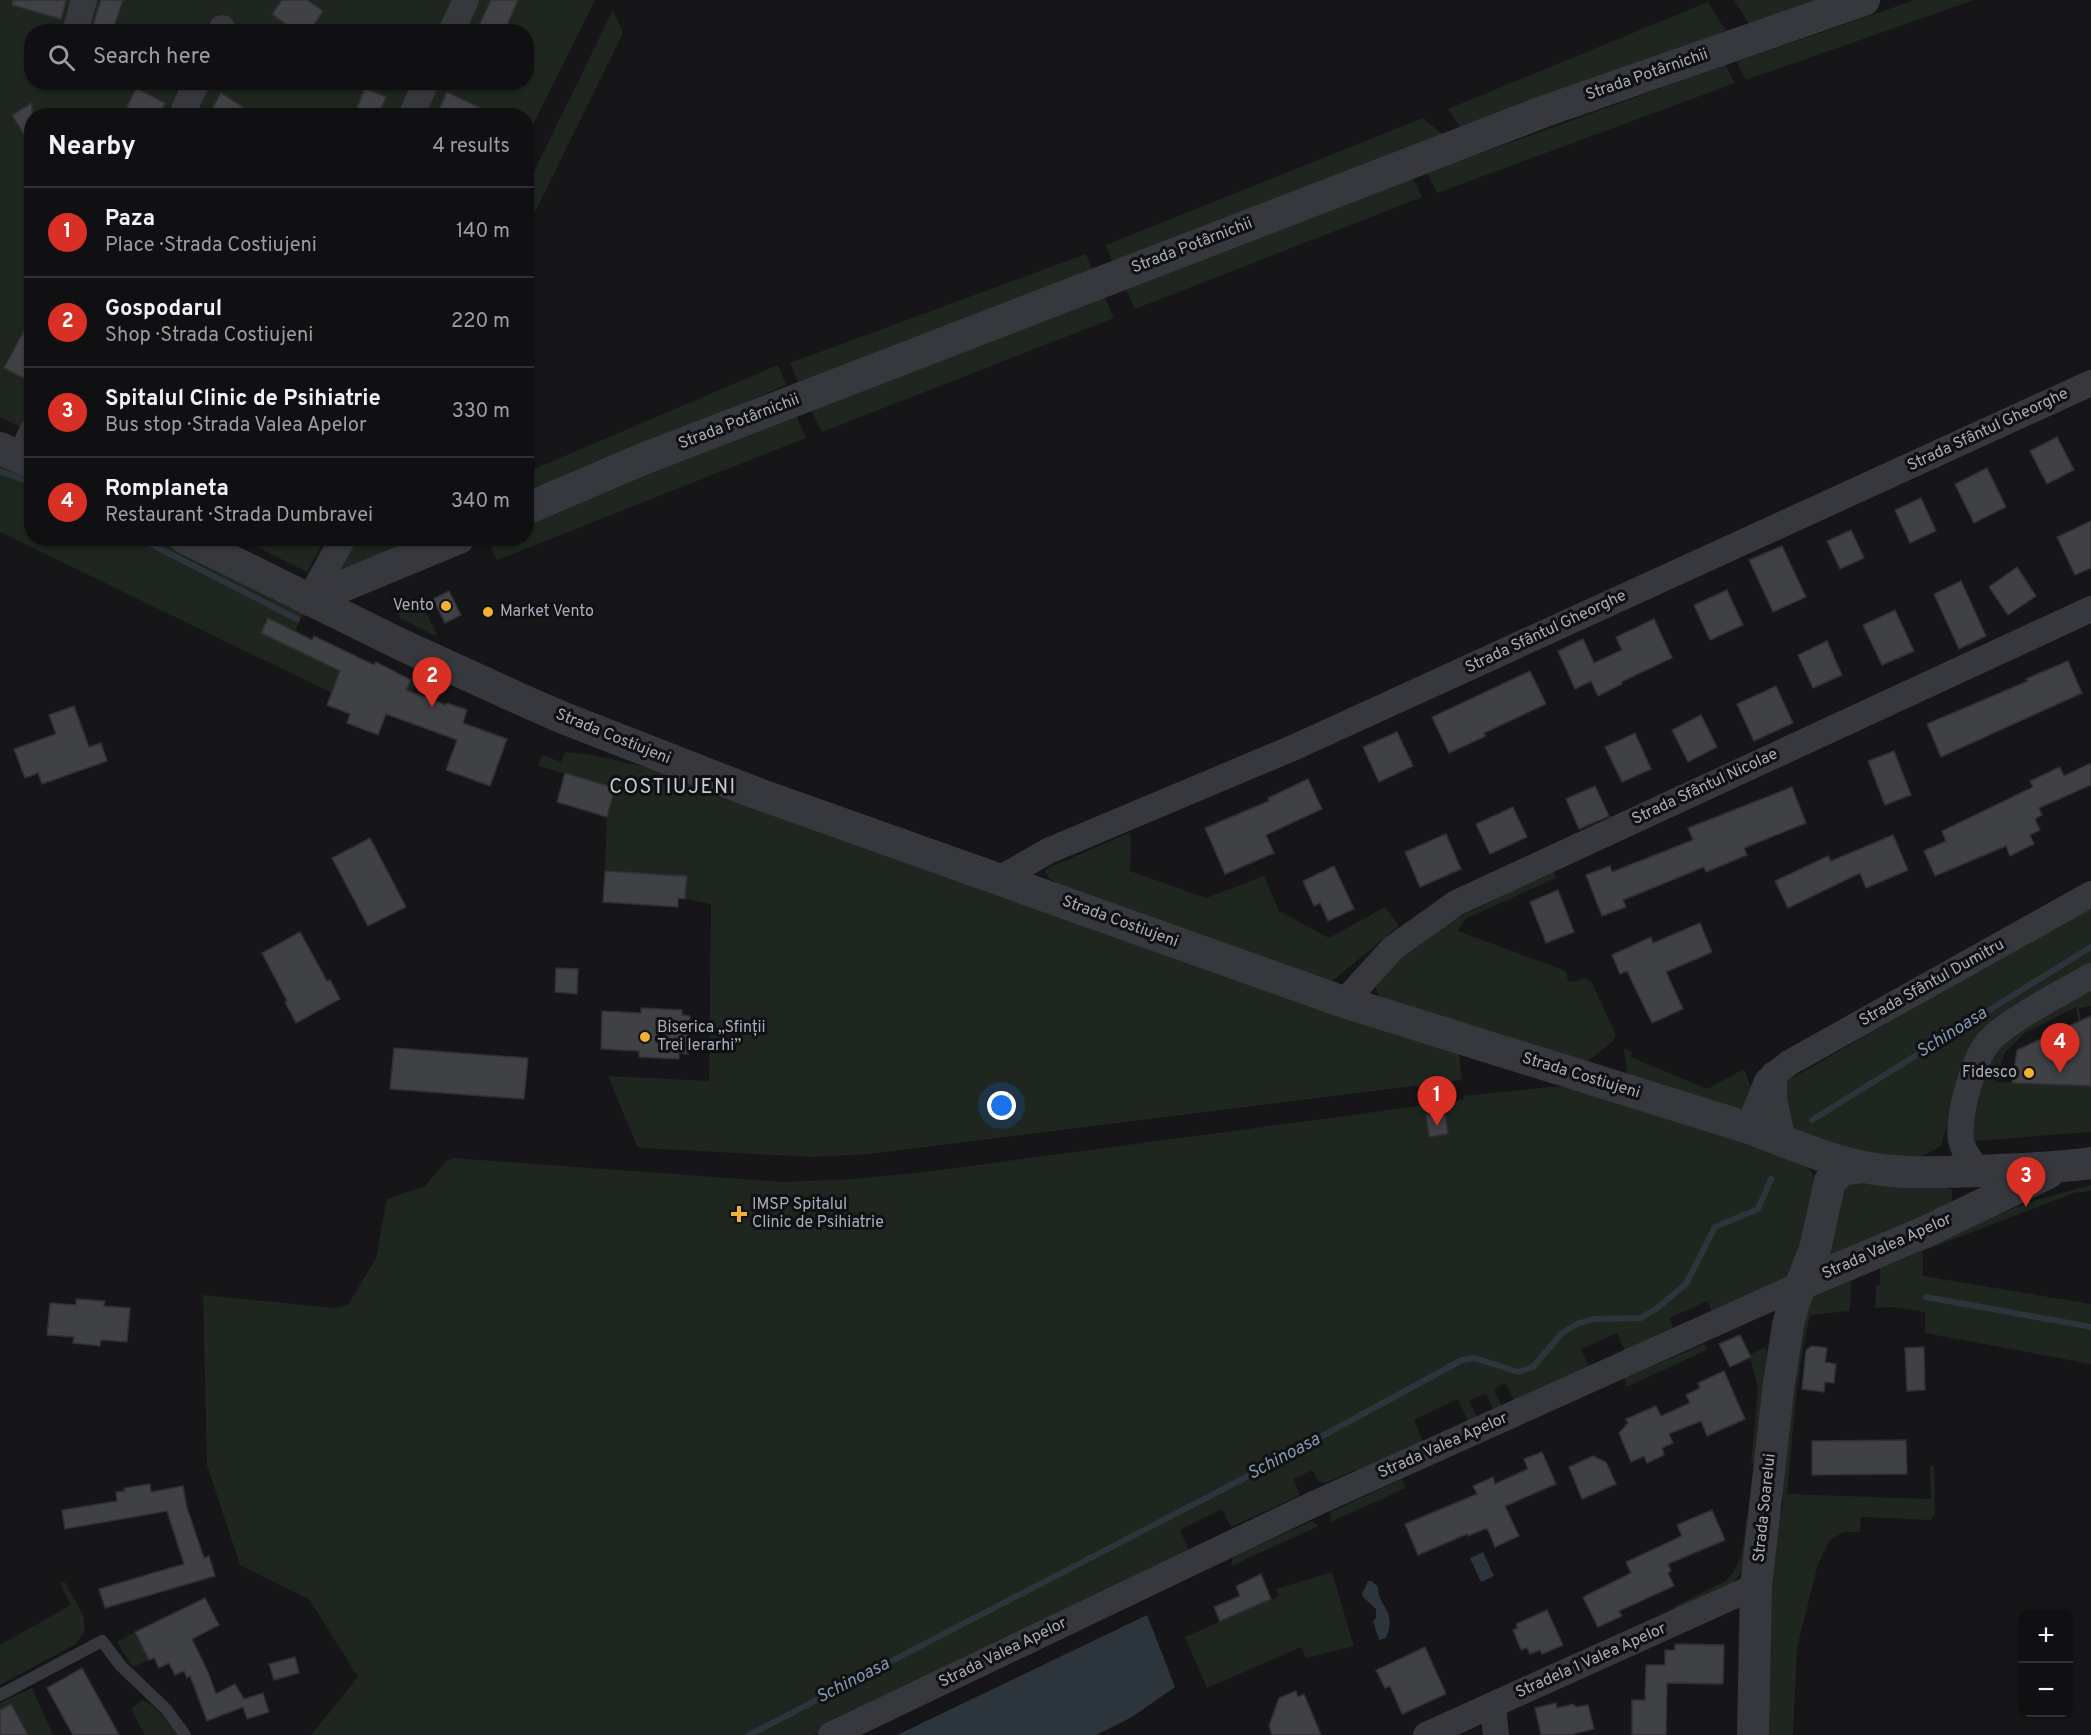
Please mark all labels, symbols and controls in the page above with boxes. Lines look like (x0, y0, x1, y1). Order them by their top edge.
search box (24, 24, 534, 90)
icon: search (45, 41, 78, 74)
text: Search here (93, 44, 211, 71)
street label: Strada Potârnichii (1583, 45, 1711, 105)
text: Nearby (48, 131, 136, 164)
text: 4 results (433, 134, 510, 160)
text: Paza (105, 206, 155, 233)
street label: Strada Potârnichii (1129, 214, 1255, 278)
text: 1 (64, 219, 72, 245)
text: 140 m (456, 219, 510, 245)
text: Place · Strada Costiujeni (105, 233, 317, 259)
text: Gospodarul (105, 296, 222, 323)
text: 2 (61, 309, 74, 335)
text: 220 m (451, 309, 510, 335)
text: Shop · Strada Costiujeni (105, 323, 313, 349)
street label: Strada Sfântul Gheorghe (1904, 384, 2072, 476)
text: Spitalul Clinic de Psihiatrie (105, 386, 381, 413)
street label: Strada Potârnichii (676, 390, 802, 454)
text: 3 (62, 399, 74, 425)
text: 330 m (452, 399, 510, 425)
text: Bus stop · Strada Valea Apelor (105, 413, 367, 439)
text: Romplaneta (105, 476, 229, 503)
text: 4 (61, 489, 74, 515)
text: 340 m (451, 489, 510, 515)
text: Restaurant · Strada Dumbravei (105, 503, 373, 529)
street label: Strada Sfântul Gheorghe (1462, 586, 1630, 678)
place label: Vento (393, 596, 434, 616)
marker: Vento (439, 599, 453, 613)
place label: Market Vento (500, 602, 594, 622)
marker: Market Vento (481, 605, 495, 619)
pin: 2 (412, 658, 452, 707)
street label: Strada Costiujeni (553, 705, 673, 769)
street label: Strada Sfântul Nicolae (1629, 744, 1781, 830)
district label: COSTIUJENI (609, 775, 737, 801)
street label: Strada Costiujeni (1059, 892, 1181, 952)
street label: Strada Sfântul Dumitru (1856, 935, 2008, 1031)
water label: Schinoasa (1912, 1002, 1992, 1064)
place label: Biserica „Sfinții Trei Ierarhi” (657, 1018, 766, 1056)
pin: 4 (2040, 1024, 2080, 1073)
marker: Biserica „Sfinții Trei Ierarhi” (638, 1030, 652, 1044)
street label: Strada Costiujeni (1520, 1049, 1642, 1103)
place label: Fidesco (1962, 1063, 2017, 1083)
marker: Fidesco (2022, 1066, 2036, 1080)
pin: 1 (1418, 1076, 1456, 1126)
your location (987, 1091, 1016, 1120)
pin: 3 (2006, 1158, 2046, 1207)
place label: IMSP Spitalul Clinic de Psihiatrie (752, 1195, 884, 1233)
marker: IMSP Spitalul Clinic de Psihiatrie (730, 1205, 748, 1223)
street label: Strada Valea Apelor (1819, 1209, 1955, 1285)
street label: Strada Valea Apelor (1375, 1408, 1511, 1484)
water label: Schinoasa (1244, 1428, 1325, 1486)
street label: Strada Soarelui (1749, 1453, 1781, 1563)
map controls (2019, 1609, 2073, 1717)
button: + (2019, 1609, 2073, 1663)
street label: Strada Valea Apelor (936, 1613, 1070, 1693)
street label: Stradela 1 Valea Apelor (1513, 1619, 1669, 1703)
water label: Schinoasa (813, 1653, 894, 1709)
button: − (2019, 1663, 2073, 1717)

